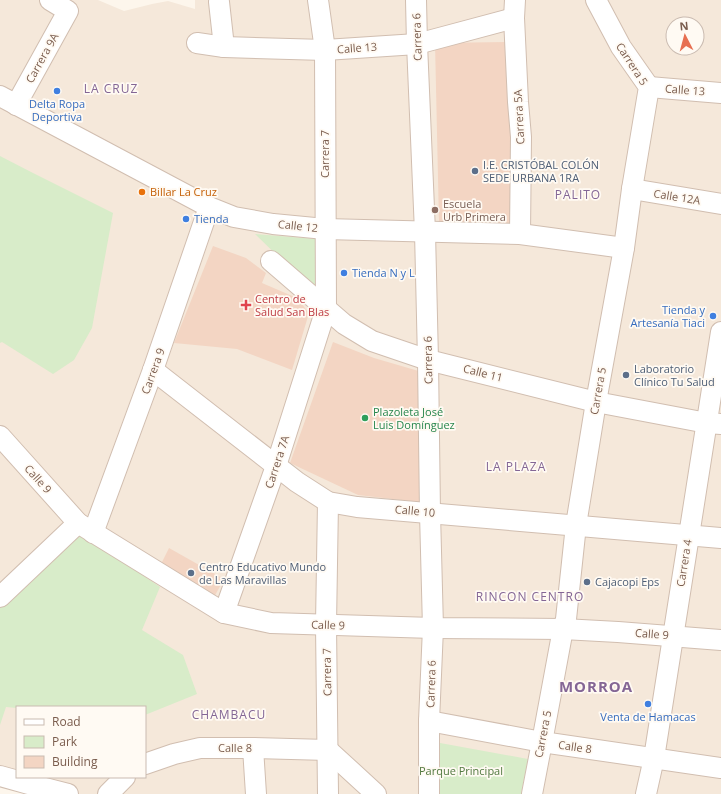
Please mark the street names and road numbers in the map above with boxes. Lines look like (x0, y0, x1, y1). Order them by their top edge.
street label: Carrera 6 (408, 13, 425, 61)
street label: Carrera 9A (22, 30, 61, 85)
street label: Calle 13 (336, 39, 378, 56)
street label: Carrera 5 (613, 40, 652, 88)
street label: Calle 13 (664, 81, 706, 98)
street label: Carrera 5A (510, 89, 527, 145)
street label: Carrera 7 (317, 130, 332, 178)
street label: Calle 12A (653, 185, 702, 208)
street label: Calle 12 (277, 216, 319, 235)
street label: Carrera 6 (420, 336, 435, 384)
street label: Carrera 9 (137, 346, 168, 396)
street label: Calle 11 (462, 360, 504, 385)
street label: Carrera 5 (586, 366, 609, 416)
street label: Carrera 7A (261, 433, 292, 490)
street label: Calle 9 (21, 461, 55, 496)
street label: Calle 10 (394, 501, 436, 520)
street label: Carrera 4 (672, 537, 695, 588)
street label: Calle 9 (311, 616, 345, 633)
street label: Calle 9 (635, 625, 669, 642)
street label: Carrera 7 (319, 648, 334, 696)
street label: Carrera 6 (422, 660, 439, 708)
street label: Carrera 5 (531, 709, 554, 759)
street label: Calle 8 (557, 737, 593, 756)
street label: Calle 8 (218, 740, 252, 755)

